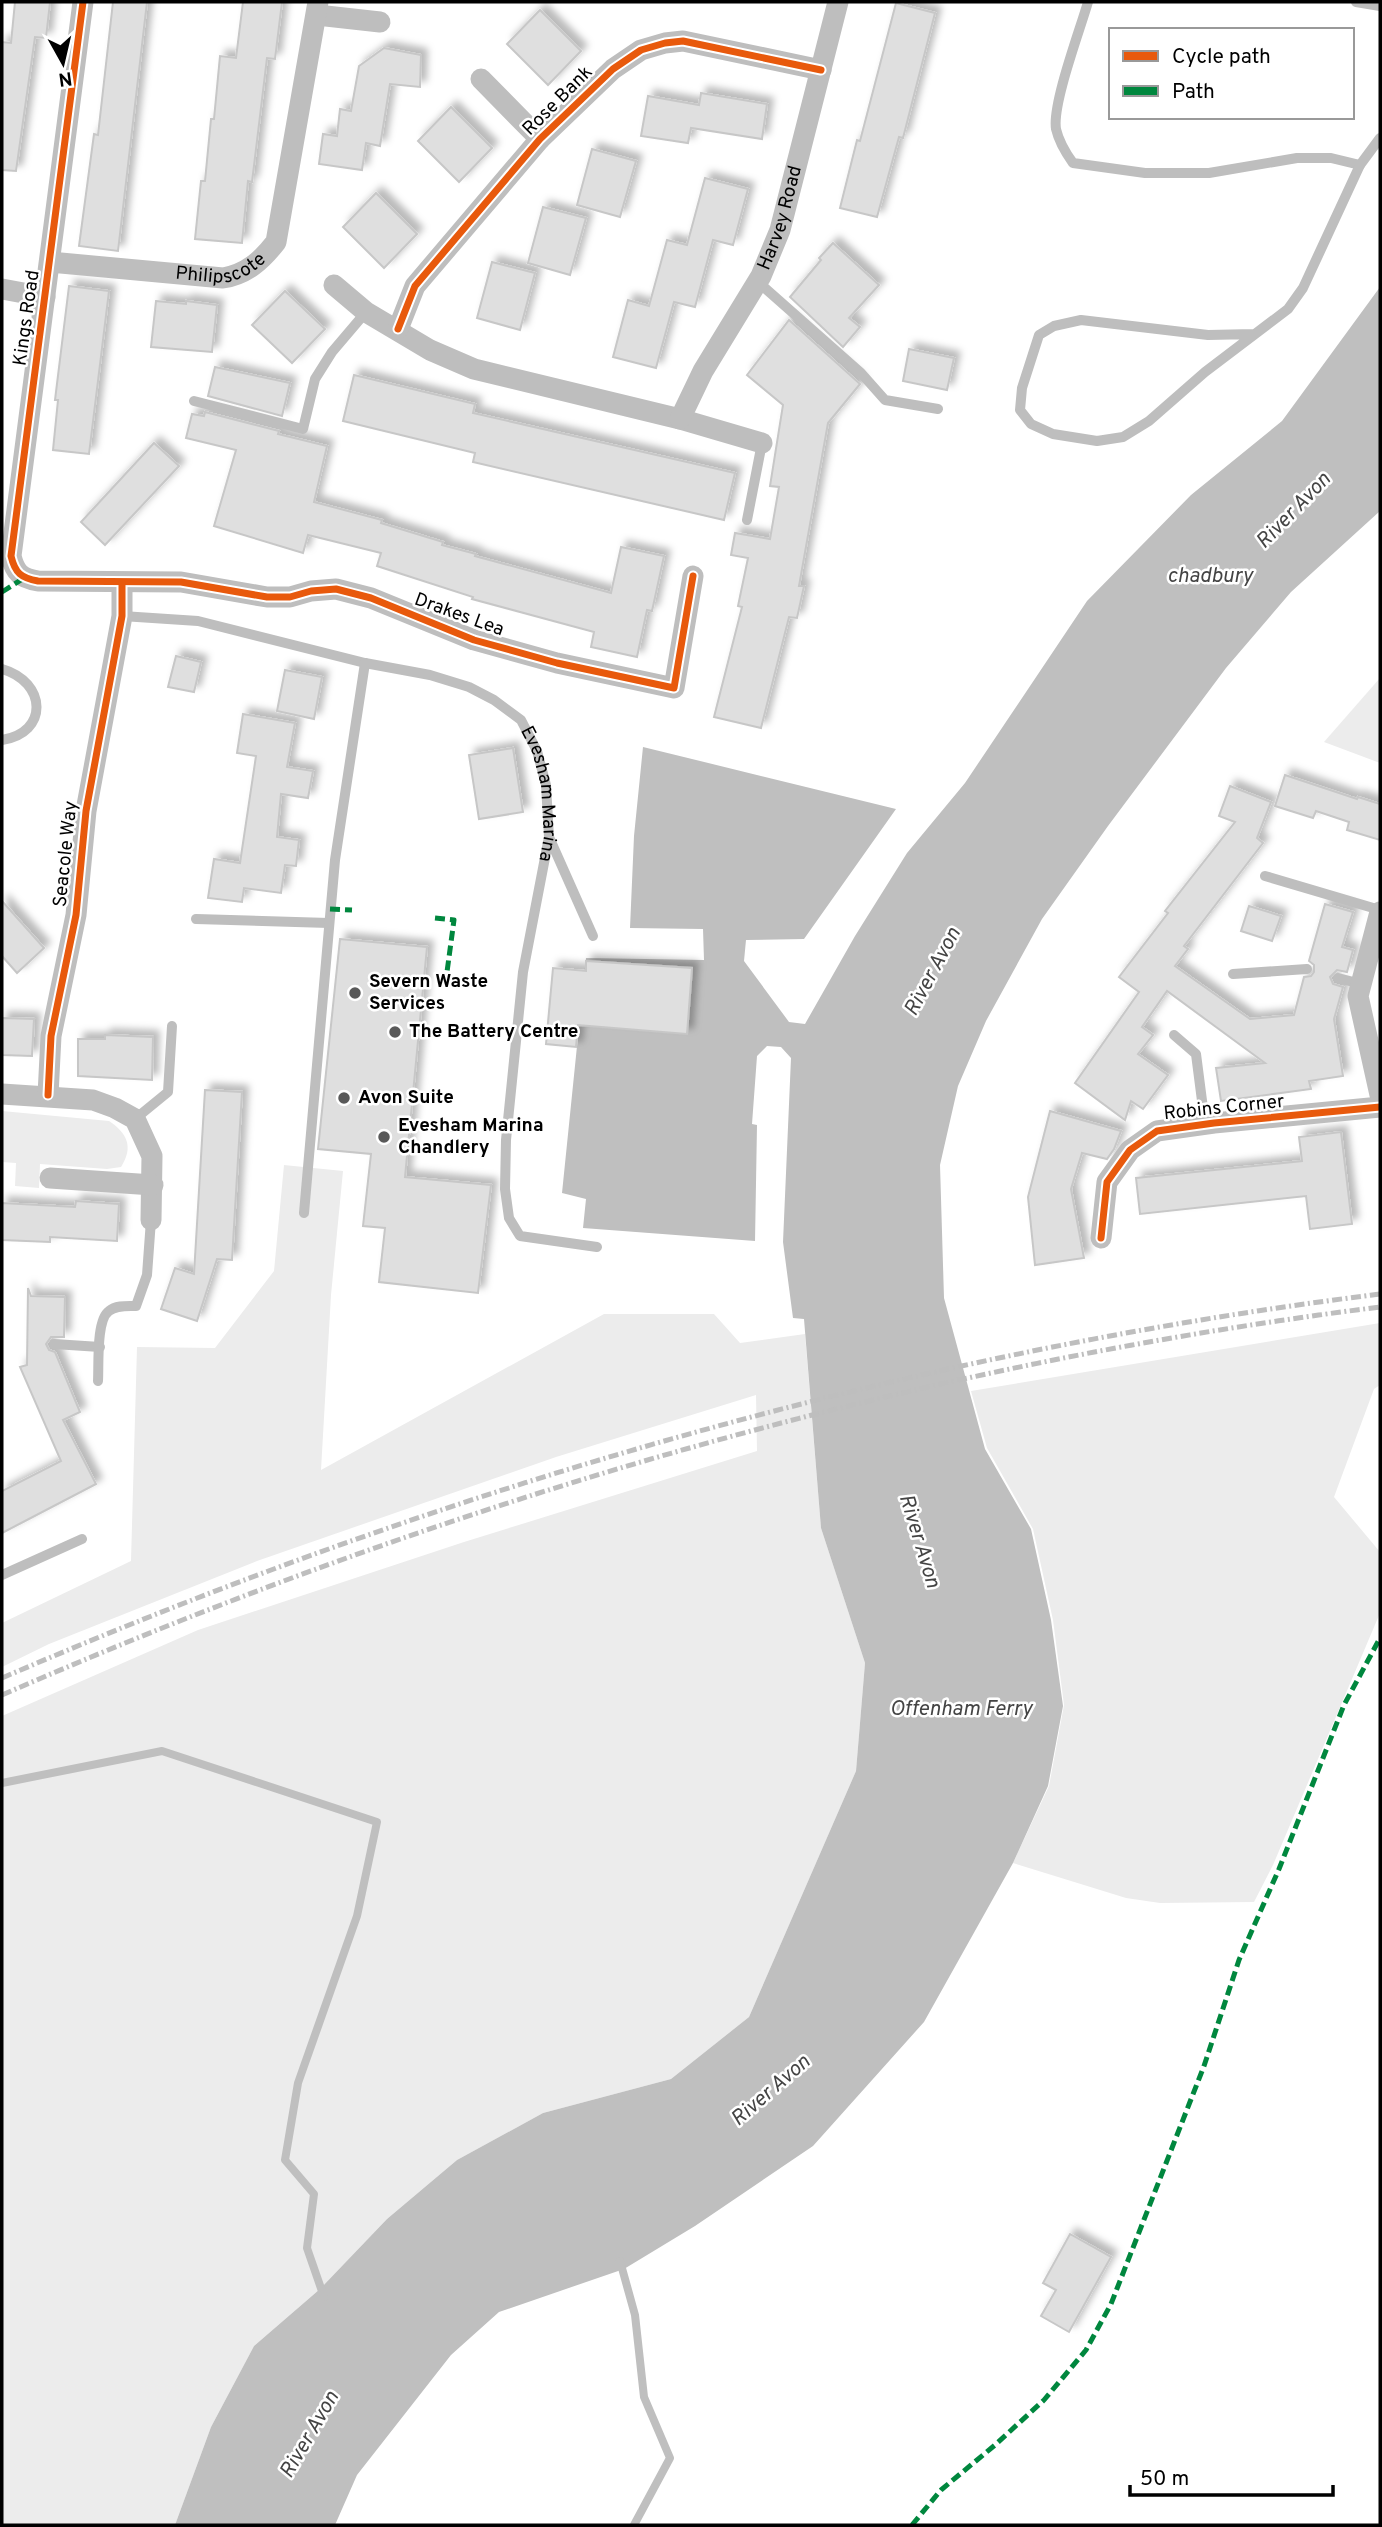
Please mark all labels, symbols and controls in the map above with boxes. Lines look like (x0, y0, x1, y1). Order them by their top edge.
north arrow (28, 28, 98, 98)
legend (1109, 28, 1354, 119)
text: Cycle path (1172, 44, 1271, 71)
street label: Rose Bank (518, 61, 598, 141)
text: N (57, 65, 74, 91)
text: Path (1172, 79, 1215, 106)
street label: Harvey Road (753, 163, 808, 274)
street label: Philipscote (174, 248, 271, 290)
street label: Kings Road (8, 269, 46, 367)
water label: River Avon (1251, 466, 1338, 555)
water label: chadbury (1167, 563, 1254, 590)
street label: Drakes Lea (411, 588, 507, 642)
street label: Evesham Marina (514, 722, 561, 864)
street label: Seacole Way (49, 800, 83, 908)
water label: River Avon (898, 922, 968, 1021)
place label: Severn Waste Services (369, 970, 488, 1016)
marker: Severn Waste Services (347, 985, 363, 1001)
place label: The Battery Centre (409, 1020, 578, 1044)
marker: The Battery Centre (387, 1024, 403, 1040)
place label: Avon Suite (358, 1086, 454, 1110)
marker: Avon Suite (336, 1090, 352, 1106)
street label: Robins Corner (1162, 1090, 1286, 1126)
place label: Evesham Marina Chandlery (398, 1114, 543, 1160)
marker: Evesham Marina Chandlery (376, 1129, 392, 1145)
water label: River Avon (892, 1491, 946, 1592)
water label: Offenham Ferry (890, 1696, 1033, 1723)
water label: River Avon (726, 2049, 817, 2133)
water label: River Avon (274, 2386, 346, 2484)
scale bar (1130, 2454, 1333, 2498)
text: 50 m (1140, 2466, 1189, 2493)

